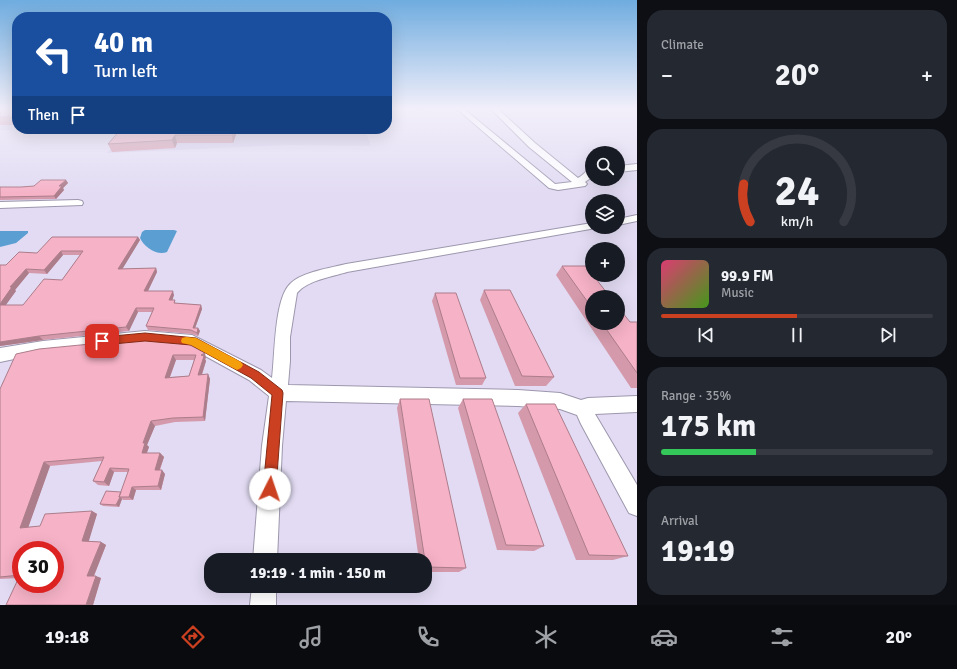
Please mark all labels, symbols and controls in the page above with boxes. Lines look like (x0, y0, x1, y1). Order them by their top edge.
text: 40 m (94, 26, 153, 60)
icon: left (28, 28, 80, 80)
text: Climate (661, 37, 704, 53)
text: 20° (775, 57, 819, 94)
text: Turn left (94, 60, 157, 82)
text: − (661, 62, 673, 89)
text: + (921, 62, 933, 89)
icon: arrive (67, 104, 89, 126)
text: Then (28, 106, 59, 124)
map controls (585, 146, 625, 330)
button: search (585, 146, 625, 186)
text: 24 (775, 165, 819, 216)
button: layers (585, 194, 625, 234)
text: km/h (781, 212, 813, 229)
button: + (585, 242, 625, 282)
text: 99.9 FM (721, 267, 773, 285)
text: Music (721, 285, 754, 301)
button: − (585, 290, 625, 330)
pin (85, 324, 119, 358)
icon: previous (695, 324, 717, 346)
icon: pause (786, 324, 808, 346)
icon: next (877, 324, 899, 346)
icon: arrive (91, 330, 113, 352)
text: Range · 35% (661, 388, 731, 404)
text: 175 km (661, 408, 756, 445)
position arrow (249, 468, 291, 510)
text: Arrival (661, 513, 698, 529)
text: 19:19 (661, 533, 735, 570)
speed limit sign: 30 (12, 541, 64, 593)
text: 19:19 · 1 min · 150 m (250, 564, 386, 582)
icon: directions (179, 623, 207, 651)
icon: music (297, 623, 325, 651)
icon: phone (414, 623, 442, 651)
icon: climate (532, 623, 560, 651)
icon: car (650, 623, 678, 651)
icon: filters (768, 623, 796, 651)
text: 19:18 (45, 626, 89, 648)
text: 20° (885, 626, 912, 648)

